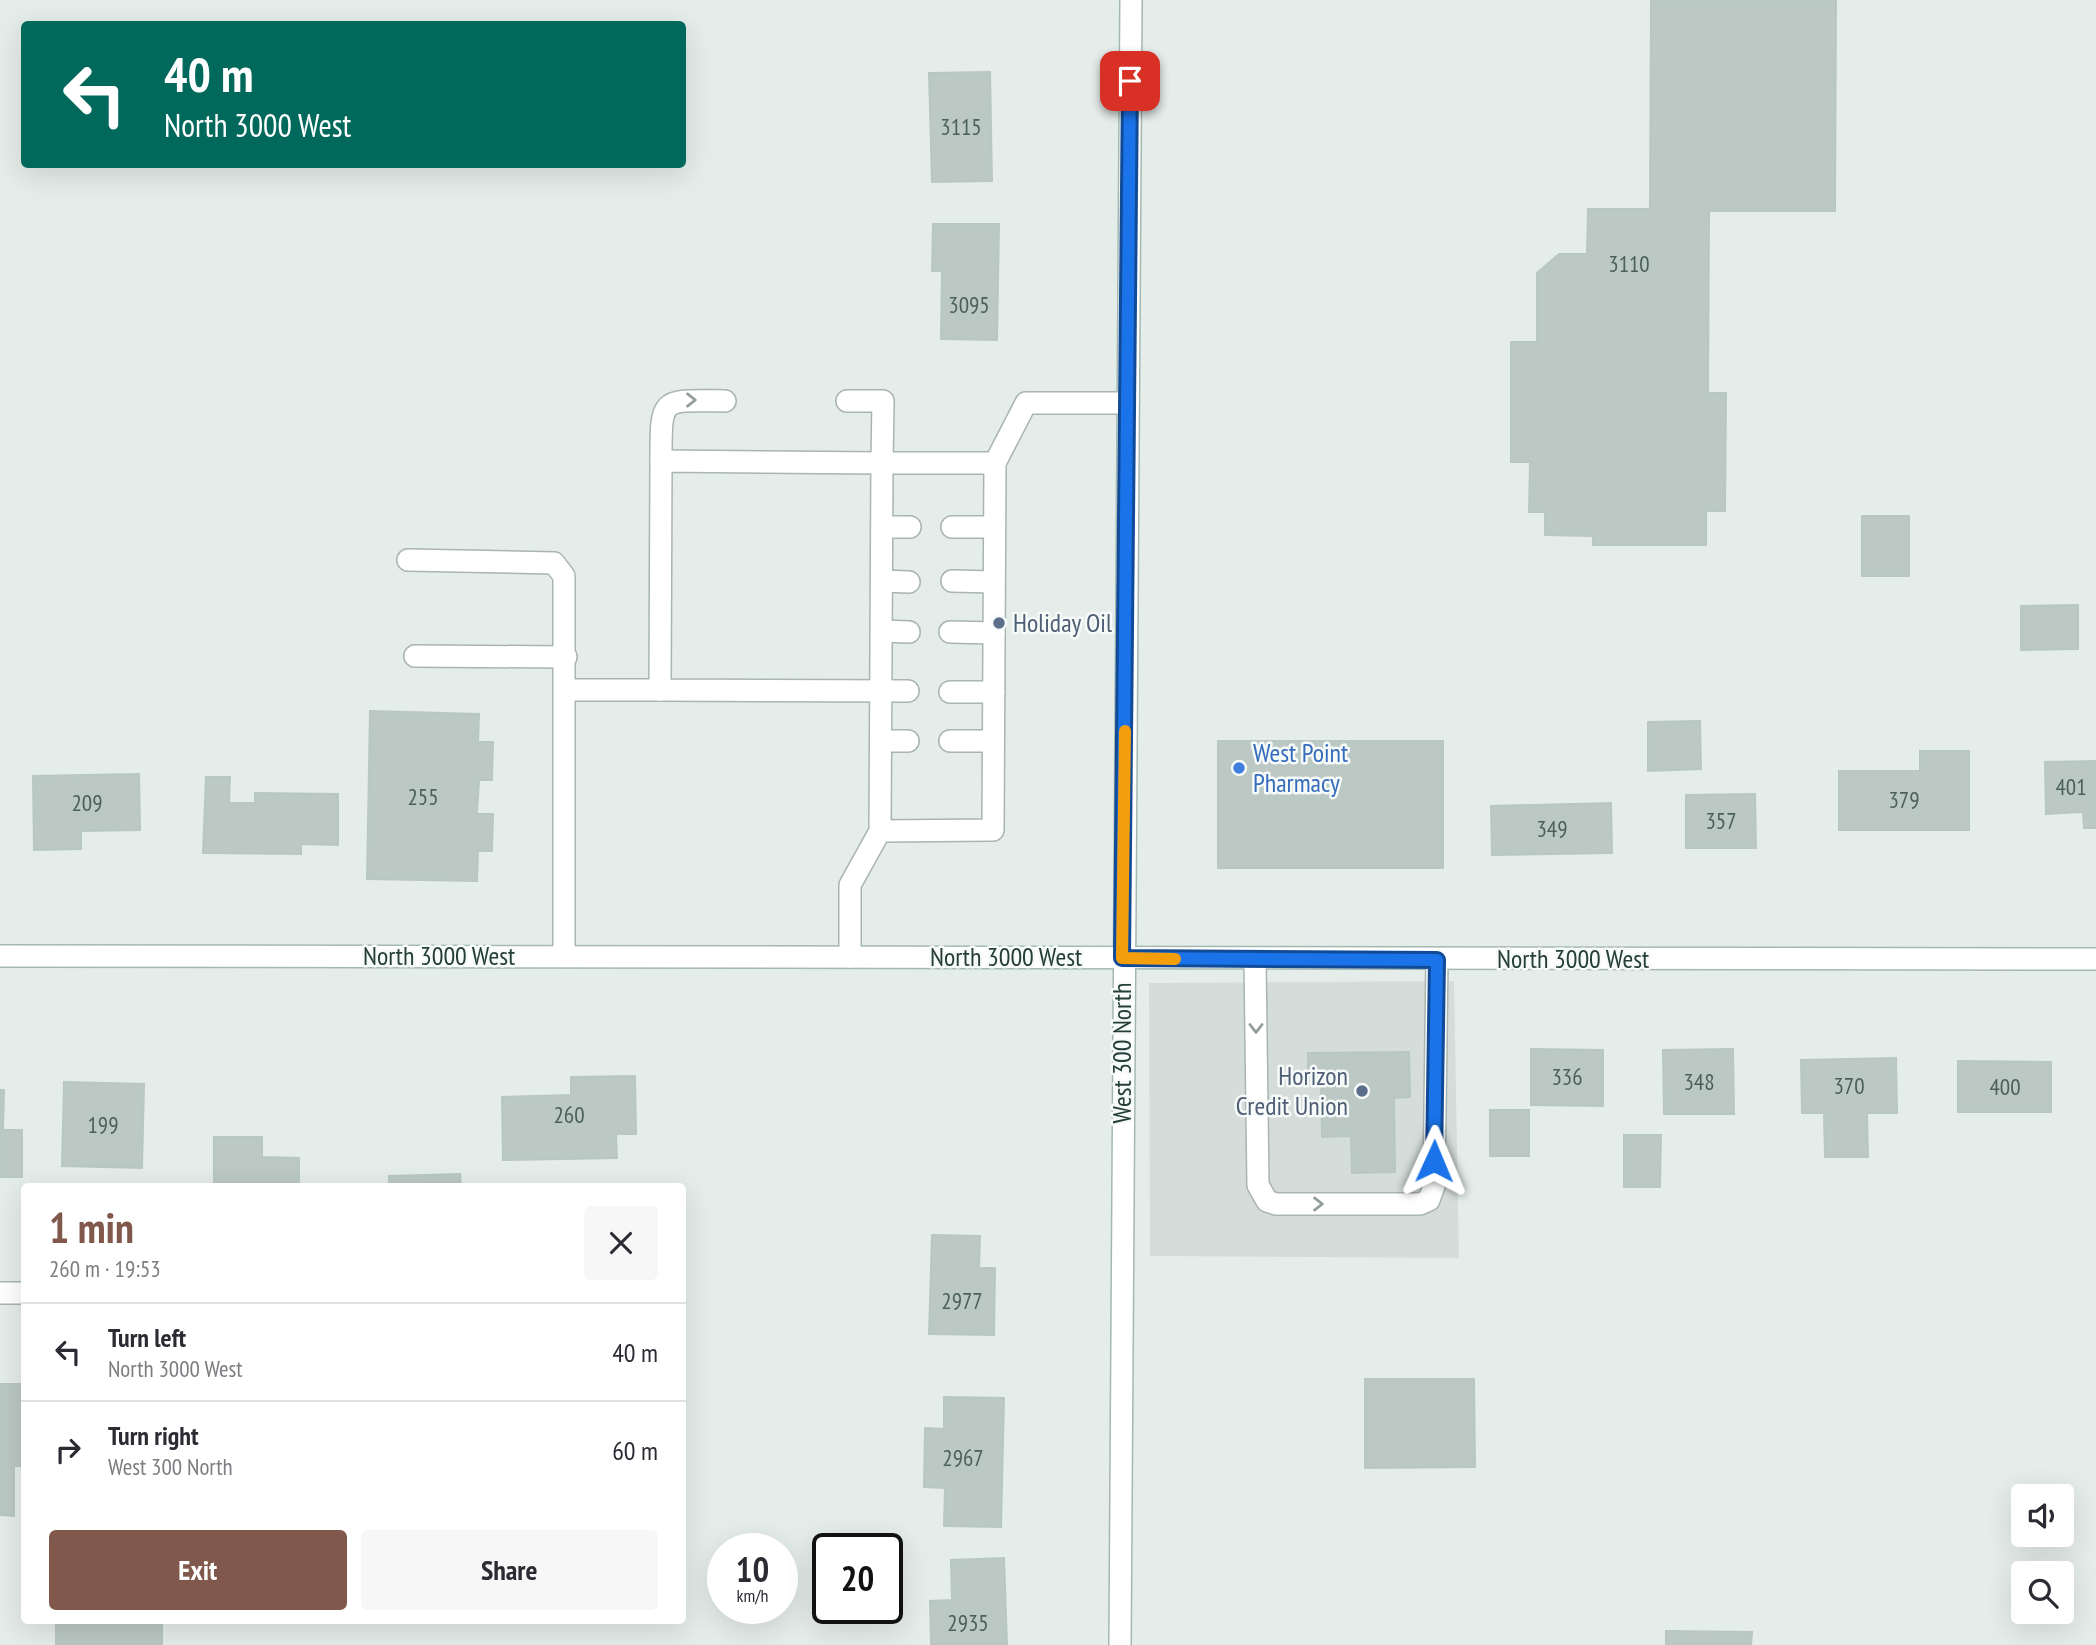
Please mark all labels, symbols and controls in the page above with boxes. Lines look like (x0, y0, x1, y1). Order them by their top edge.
text: 40 m (164, 42, 253, 106)
icon: left (49, 49, 140, 140)
pin (1100, 51, 1160, 111)
icon: arrive (1111, 62, 1149, 100)
text: North 3000 West (164, 104, 351, 146)
house number: 3115 (940, 112, 982, 141)
house number: 3110 (1608, 249, 1650, 278)
house number: 3095 (948, 290, 990, 319)
one-way arrow (686, 392, 697, 408)
place label: Holiday Oil (1013, 606, 1112, 639)
marker: Holiday Oil (991, 615, 1007, 631)
place label: West Point Pharmacy (1253, 736, 1348, 799)
marker: West Point Pharmacy (1231, 760, 1247, 776)
house number: 401 (2055, 772, 2087, 801)
house number: 255 (407, 782, 439, 811)
house number: 379 (1888, 785, 1920, 814)
house number: 209 (71, 788, 103, 817)
house number: 357 (1705, 806, 1737, 835)
house number: 349 (1536, 814, 1568, 843)
street label: North 3000 West (363, 939, 515, 972)
street label: North 3000 West (930, 940, 1082, 973)
street label: North 3000 West (1497, 942, 1649, 975)
street label: West 300 North (1105, 983, 1138, 1123)
one-way arrow (1248, 1023, 1264, 1033)
place label: Horizon Credit Union (1236, 1059, 1348, 1122)
house number: 336 (1551, 1062, 1583, 1091)
house number: 348 (1683, 1067, 1715, 1096)
house number: 370 (1833, 1071, 1865, 1100)
house number: 400 (1989, 1072, 2021, 1101)
marker: Horizon Credit Union (1354, 1083, 1370, 1099)
house number: 260 (553, 1100, 585, 1129)
house number: 199 (87, 1110, 119, 1139)
position arrow (1397, 1124, 1471, 1198)
one-way arrow (1313, 1196, 1324, 1212)
text: 1 min (49, 1200, 134, 1255)
button: close (584, 1206, 658, 1280)
text: 260 m · 19:53 (49, 1254, 161, 1283)
house number: 2977 (941, 1286, 983, 1315)
text: Turn left (108, 1321, 186, 1354)
icon: left (49, 1333, 87, 1371)
text: 40 m (612, 1336, 658, 1369)
text: North 3000 West (108, 1354, 243, 1383)
text: Turn right (108, 1419, 199, 1452)
icon: right (49, 1431, 87, 1469)
text: 60 m (612, 1434, 658, 1467)
house number: 2967 (942, 1443, 984, 1472)
text: West 300 North (108, 1452, 233, 1481)
map controls (2011, 1484, 2074, 1624)
button: sound (2011, 1484, 2074, 1547)
button: Exit (49, 1530, 347, 1610)
button: Share (361, 1530, 658, 1610)
speed limit sign: 20 (812, 1533, 903, 1624)
text: 10 (736, 1546, 769, 1592)
button: search (2011, 1561, 2074, 1624)
text: km/h (737, 1584, 768, 1607)
house number: 2935 (947, 1608, 989, 1637)

